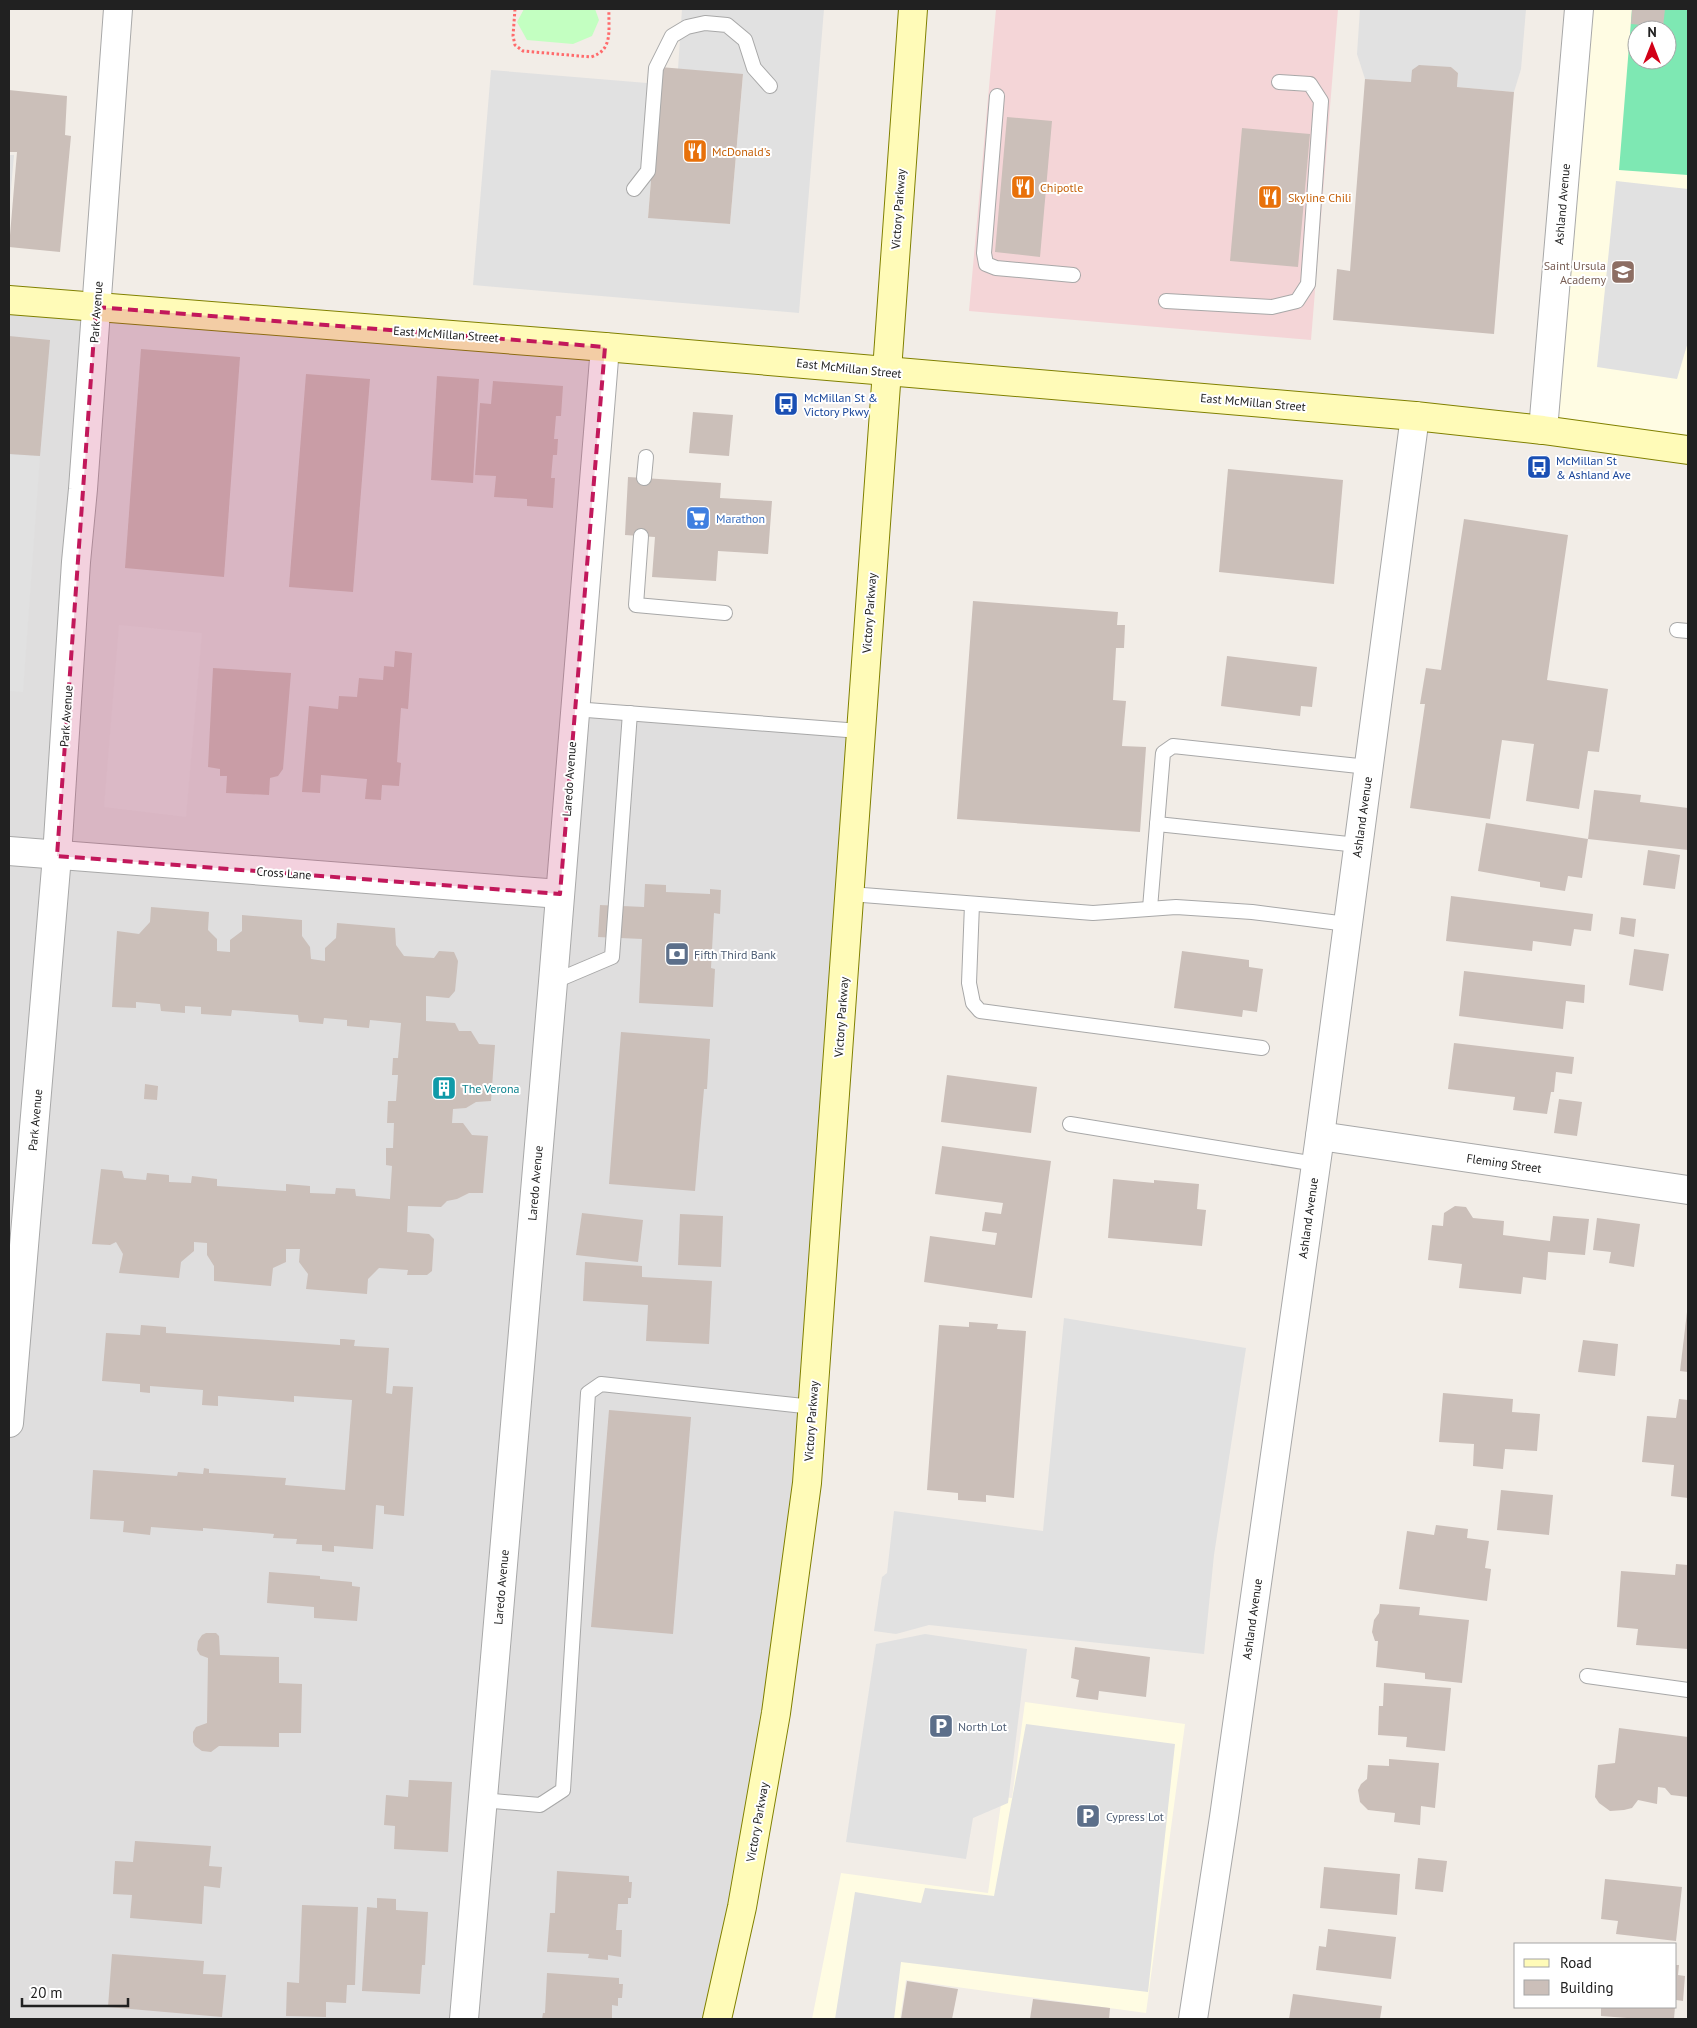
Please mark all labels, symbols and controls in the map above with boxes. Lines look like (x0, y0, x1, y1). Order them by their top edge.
north arrow (1627, 20, 1677, 70)
text: N (1647, 23, 1657, 41)
restaurant icon: McDonald's (682, 138, 708, 164)
place label: McDonald's (712, 144, 771, 159)
street label: Ashland Avenue (1551, 163, 1573, 245)
street label: Victory Parkway (888, 168, 908, 251)
restaurant icon: Chipotle (1010, 174, 1036, 200)
place label: Chipotle (1040, 180, 1083, 195)
restaurant icon: Skyline Chili (1257, 184, 1283, 210)
place label: Skyline Chili (1288, 190, 1352, 205)
place label: Saint Ursula Academy (1544, 258, 1606, 287)
school or university icon: Saint Ursula Academy (1610, 259, 1636, 285)
street label: Park Avenue (86, 281, 106, 343)
street label: East McMillan Street (393, 323, 499, 345)
street label: East McMillan Street (796, 355, 902, 381)
place label: McMillan St & Victory Pkwy (803, 390, 878, 419)
street label: East McMillan Street (1200, 390, 1306, 414)
bus stop icon: McMillan St & Victory Pkwy (773, 391, 799, 417)
place label: McMillan St & Ashland Ave (1556, 453, 1631, 482)
bus stop icon: McMillan St & Ashland Ave (1526, 454, 1552, 480)
supermarket icon: Marathon (685, 505, 711, 531)
place label: Marathon (716, 511, 765, 526)
street label: Victory Parkway (859, 572, 879, 655)
street label: Park Avenue (56, 685, 76, 747)
street label: Laredo Avenue (559, 741, 579, 817)
street label: Ashland Avenue (1349, 776, 1375, 858)
street label: Cross Lane (256, 864, 312, 882)
bank icon: Fifth Third Bank (664, 941, 690, 967)
place label: Fifth Third Bank (694, 947, 776, 962)
street label: Victory Parkway (831, 976, 851, 1059)
building icon: The Verona (431, 1075, 457, 1101)
place label: The Verona (462, 1081, 519, 1096)
street label: Park Avenue (25, 1088, 45, 1152)
street label: Laredo Avenue (524, 1145, 546, 1221)
street label: Fleming Street (1466, 1150, 1542, 1176)
street label: Ashland Avenue (1295, 1177, 1321, 1259)
street label: Victory Parkway (801, 1380, 821, 1463)
street label: Laredo Avenue (490, 1549, 512, 1625)
street label: Ashland Avenue (1239, 1578, 1265, 1660)
parking icon: North Lot (928, 1713, 954, 1739)
place label: North Lot (958, 1719, 1007, 1734)
street label: Victory Parkway (742, 1781, 771, 1864)
parking icon: Cypress Lot (1075, 1803, 1101, 1829)
place label: Cypress Lot (1106, 1809, 1164, 1824)
legend (1514, 1943, 1677, 2008)
text: Road (1560, 1953, 1592, 1972)
scale bar (22, 1976, 129, 2008)
text: Building (1560, 1978, 1614, 1997)
text: 20 m (30, 1983, 63, 2002)

